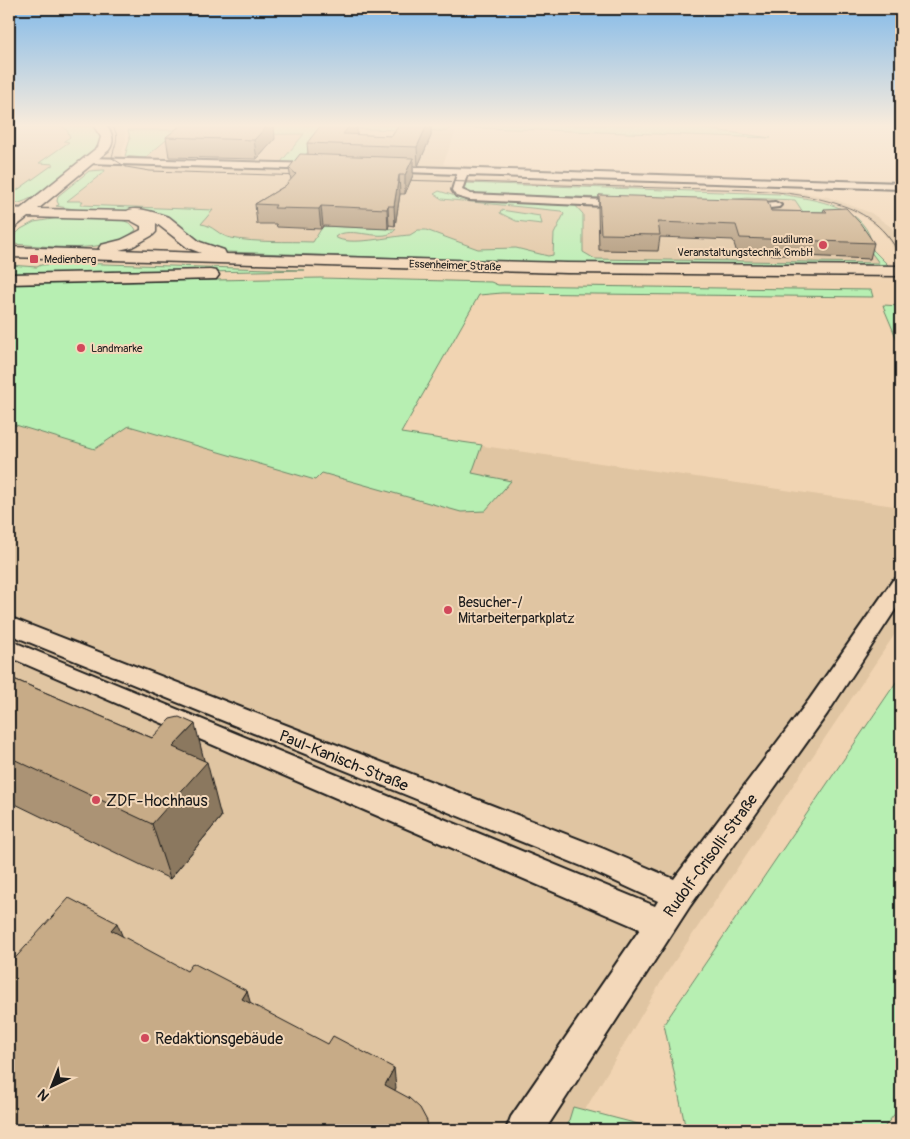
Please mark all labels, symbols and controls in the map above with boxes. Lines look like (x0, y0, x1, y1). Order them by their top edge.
place label: audiluma Veranstaltungstechnik GmbH (677, 233, 813, 259)
marker: audiluma Veranstaltungstechnik GmbH (817, 239, 829, 251)
marker: Medienberg (28, 253, 40, 265)
place label: Medienberg (44, 253, 97, 266)
street label: Essenheimer Straße (409, 257, 502, 274)
marker: Landmarke (75, 342, 87, 354)
place label: Landmarke (91, 342, 143, 355)
place label: Besucher-/ Mitarbeiterparkplatz (458, 594, 574, 627)
marker: Besucher-/ Mitarbeiterparkplatz (442, 604, 454, 616)
street label: Paul-Kanisch-Straße (276, 726, 411, 796)
street label: Rudolf-Crisolli-Straße (659, 790, 762, 921)
place label: ZDF-Hochhaus (106, 791, 208, 811)
marker: ZDF-Hochhaus (90, 794, 102, 806)
place label: Redaktionsgebäude (155, 1029, 283, 1049)
marker: Redaktionsgebäude (139, 1032, 151, 1044)
north arrow (28, 1062, 78, 1112)
text: N (34, 1086, 53, 1105)

